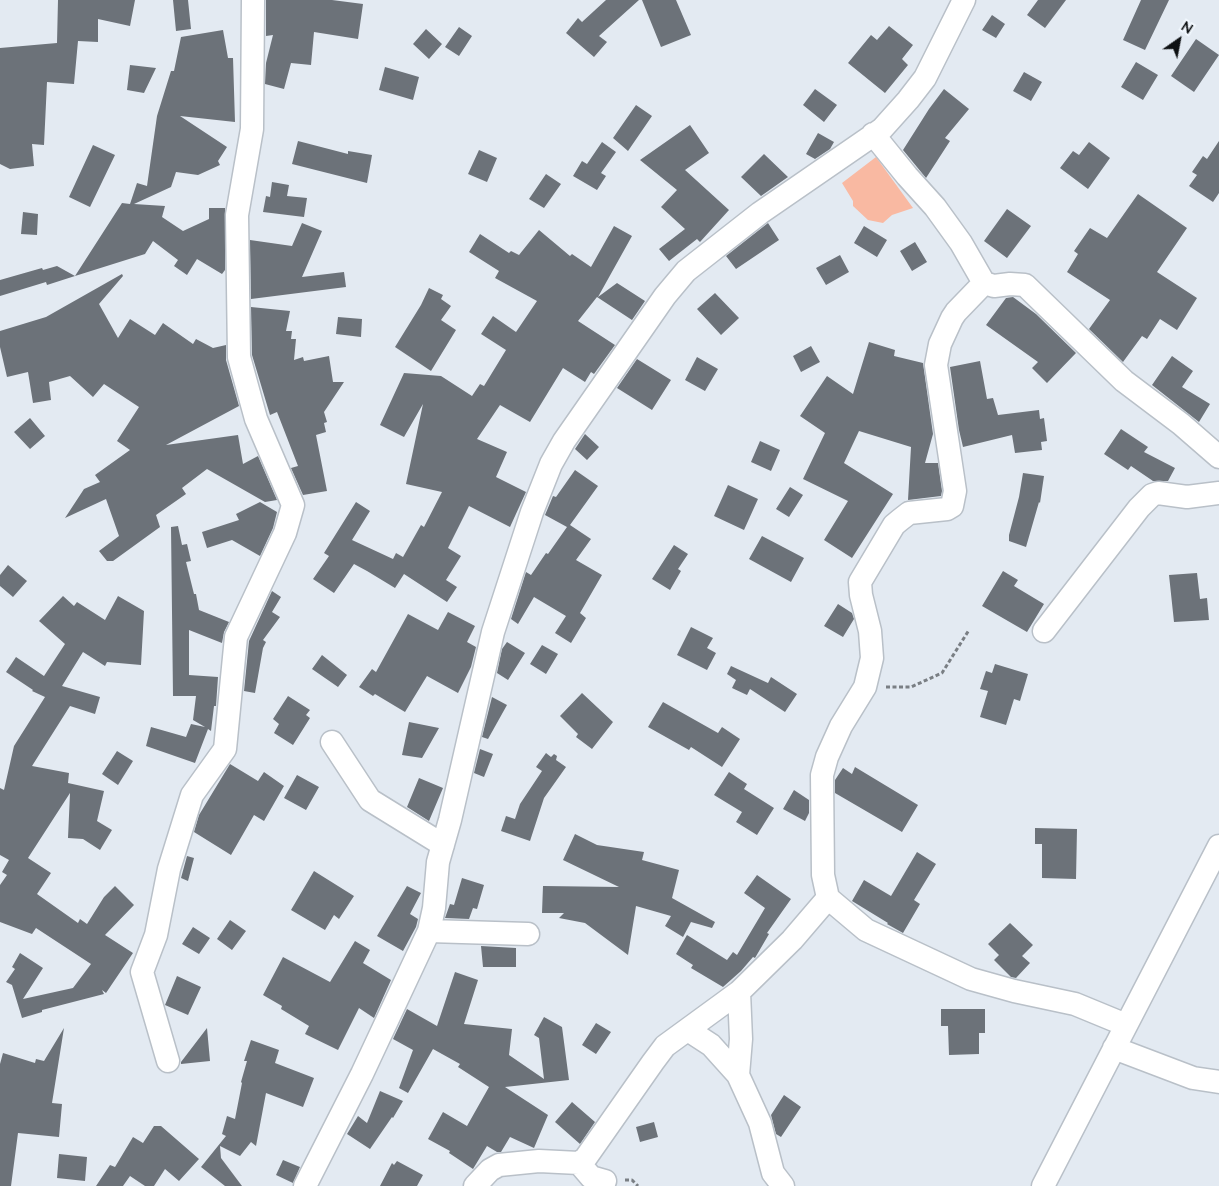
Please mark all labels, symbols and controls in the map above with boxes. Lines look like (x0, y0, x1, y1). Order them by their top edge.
north arrow (1154, 15, 1204, 65)
text: N (1178, 17, 1197, 38)

